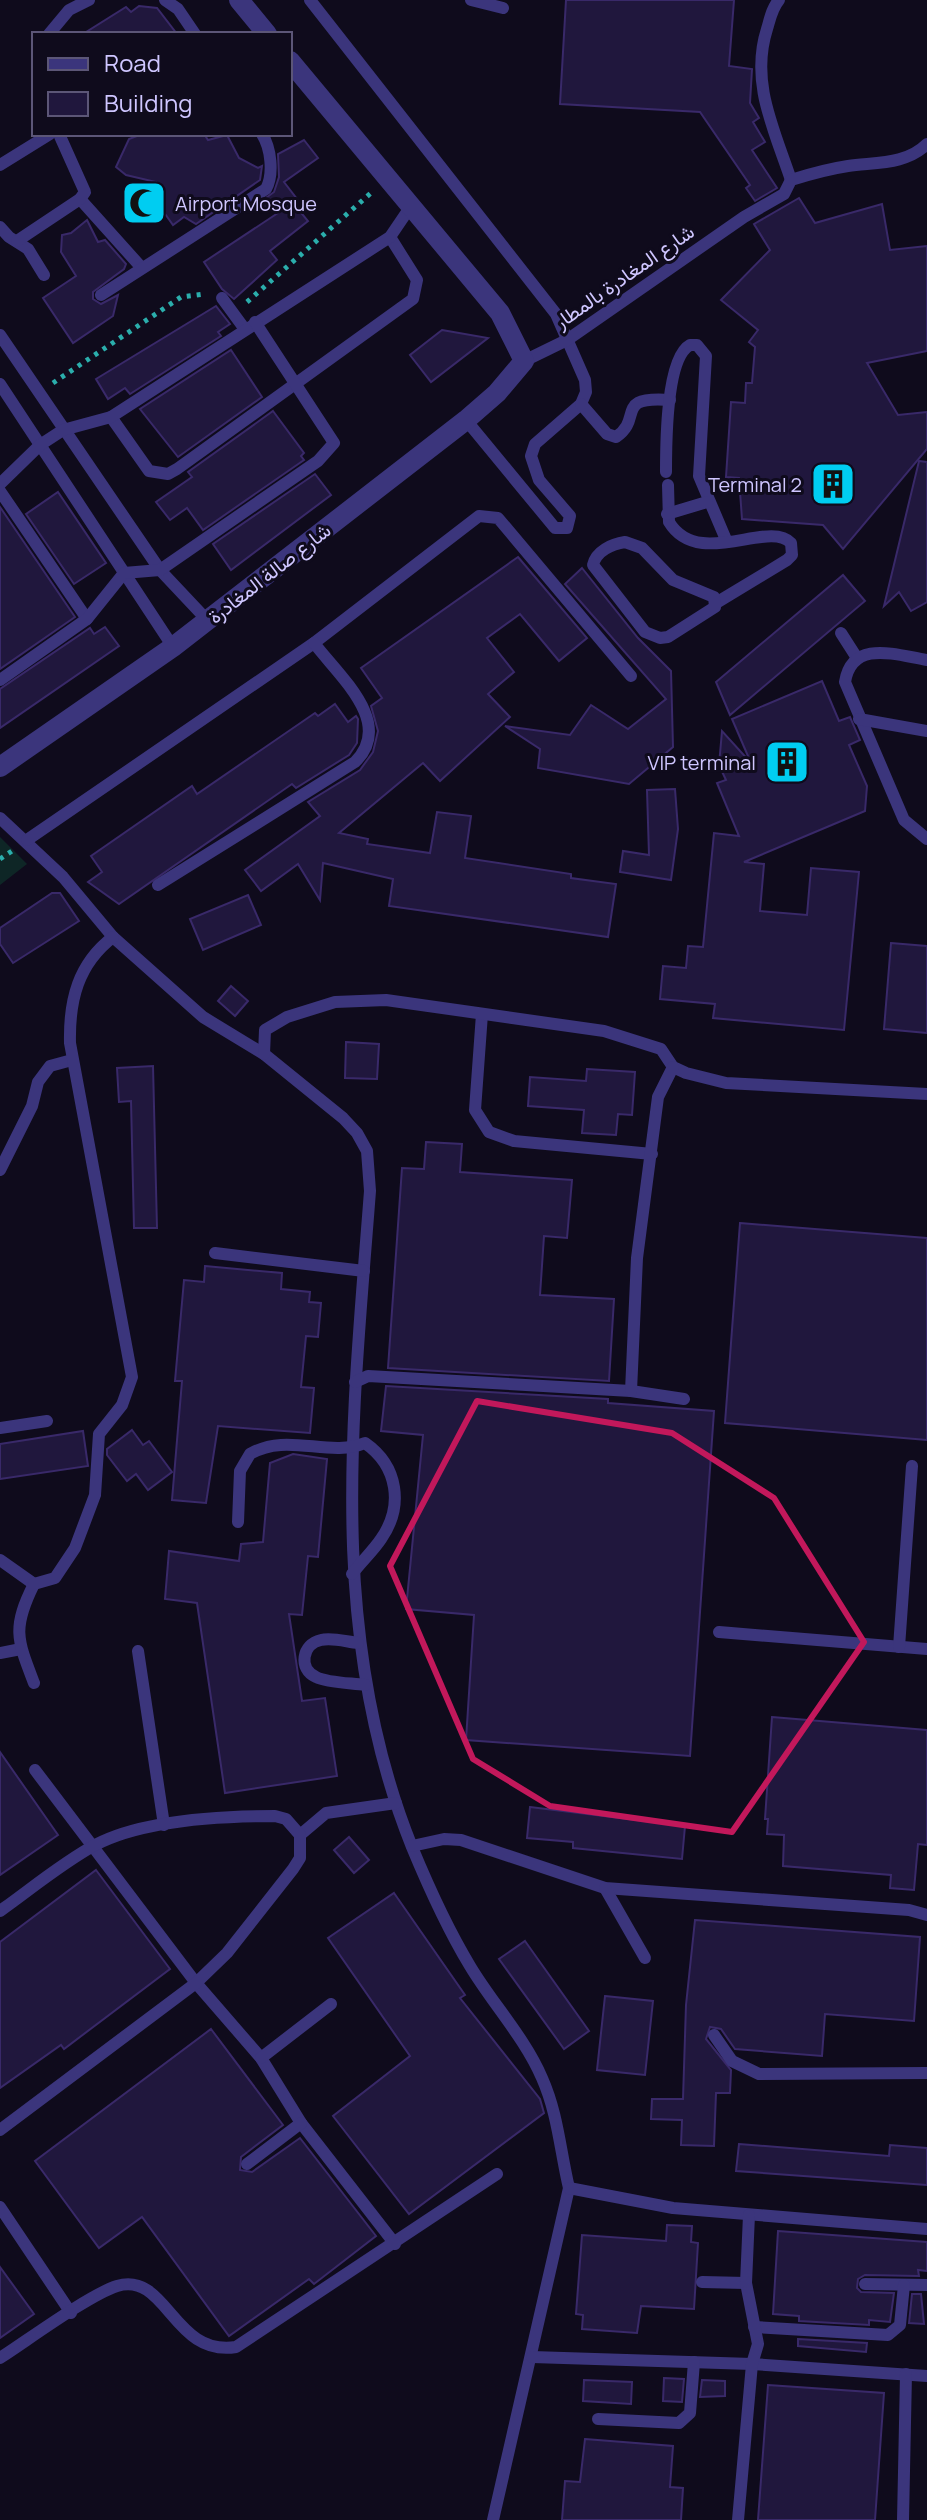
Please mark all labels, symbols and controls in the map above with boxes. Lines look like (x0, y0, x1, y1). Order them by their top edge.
legend (32, 32, 292, 136)
text: Road (104, 46, 161, 79)
text: Building (104, 86, 192, 119)
mosque icon: Airport Mosque (120, 179, 168, 227)
place label: Airport Mosque (175, 190, 317, 217)
street label: شارع المغادرة بالمطار (548, 218, 700, 336)
building icon: Terminal 2 (809, 460, 857, 508)
place label: Terminal 2 (708, 471, 802, 498)
street label: شارع صالة المغادرة (202, 516, 337, 630)
building icon: VIP terminal (763, 738, 811, 786)
place label: VIP terminal (647, 749, 756, 776)

